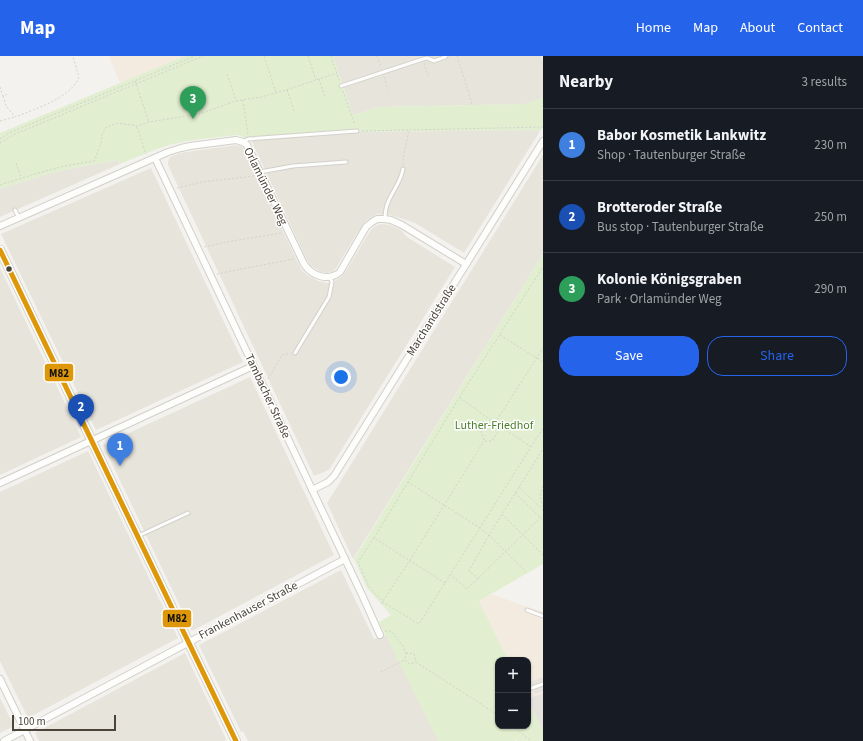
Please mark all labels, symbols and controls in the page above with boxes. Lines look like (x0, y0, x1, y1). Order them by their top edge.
text: Map (20, 15, 55, 42)
text: Home (636, 18, 671, 38)
text: Map (693, 18, 718, 38)
text: About (740, 18, 775, 38)
text: Contact (797, 18, 843, 38)
text: Nearby (559, 70, 613, 94)
text: 3 results (802, 73, 847, 91)
pin: 3 (180, 86, 206, 119)
text: Babor Kosmetik Lankwitz (597, 125, 766, 146)
text: 1 (569, 136, 575, 154)
text: 230 m (814, 136, 847, 154)
street label: Orlamünder Weg (239, 144, 292, 228)
text: Shop · Tautenburger Straße (597, 146, 745, 164)
text: Brotteroder Straße (597, 197, 722, 218)
text: 2 (569, 208, 575, 226)
text: 250 m (814, 208, 847, 226)
text: Bus stop · Tautenburger Straße (597, 218, 764, 236)
unlabelled marker (4, 264, 14, 274)
text: Kolonie Königsgraben (597, 269, 741, 290)
text: 3 (569, 280, 575, 298)
text: 290 m (814, 280, 847, 298)
street label: Marchandstraße (403, 281, 460, 359)
text: Park · Orlamünder Weg (597, 290, 722, 308)
button: Save (559, 336, 699, 376)
button: Share (707, 336, 847, 376)
street label: Tambacher Straße (240, 351, 295, 441)
line badge: M82 (44, 363, 74, 382)
text: M82 (49, 366, 69, 381)
your location (331, 367, 351, 387)
pin: 2 (68, 394, 94, 427)
park label: Luther-Friedhof (455, 417, 534, 434)
pin: 1 (107, 433, 133, 466)
street label: Frankenhauser Straße (196, 577, 301, 644)
line badge: M82 (162, 609, 192, 628)
text: M82 (167, 611, 187, 626)
map controls (495, 657, 531, 729)
button: + (495, 657, 531, 693)
button: − (495, 693, 531, 729)
scale bar (12, 713, 116, 732)
text: 100 m (18, 714, 46, 729)

